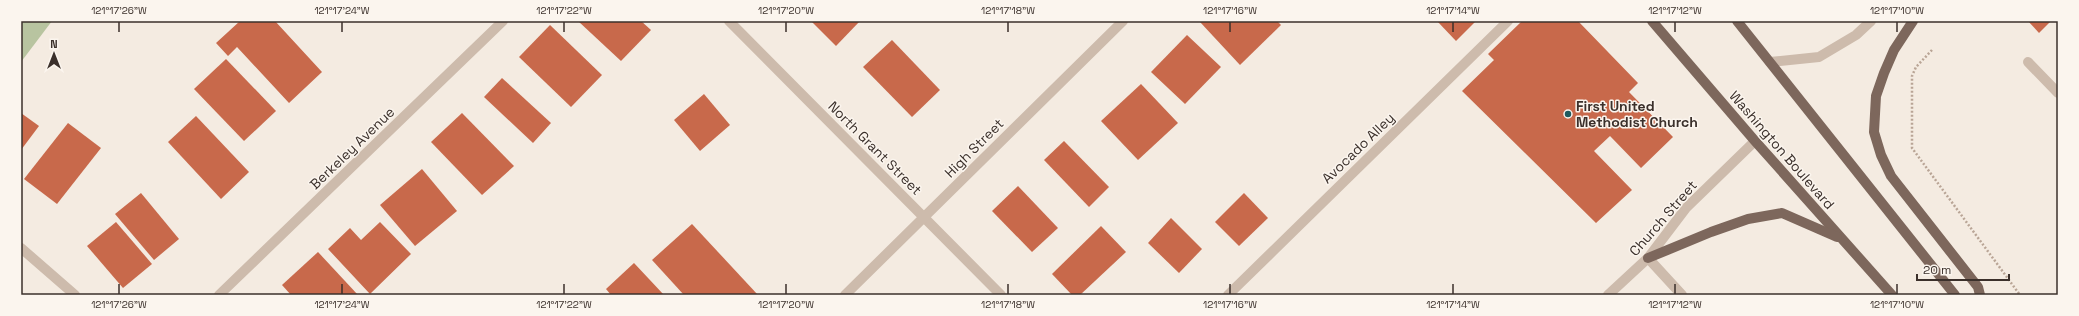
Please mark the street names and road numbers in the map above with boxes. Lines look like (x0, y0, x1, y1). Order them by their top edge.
street label: Washington Boulevard (1726, 87, 1838, 213)
street label: North Grant Street (824, 97, 926, 199)
street label: Berkeley Avenue (306, 103, 398, 193)
street label: Avocado Alley (1318, 109, 1398, 187)
street label: High Street (941, 115, 1007, 181)
street label: Church Street (1625, 176, 1701, 260)

